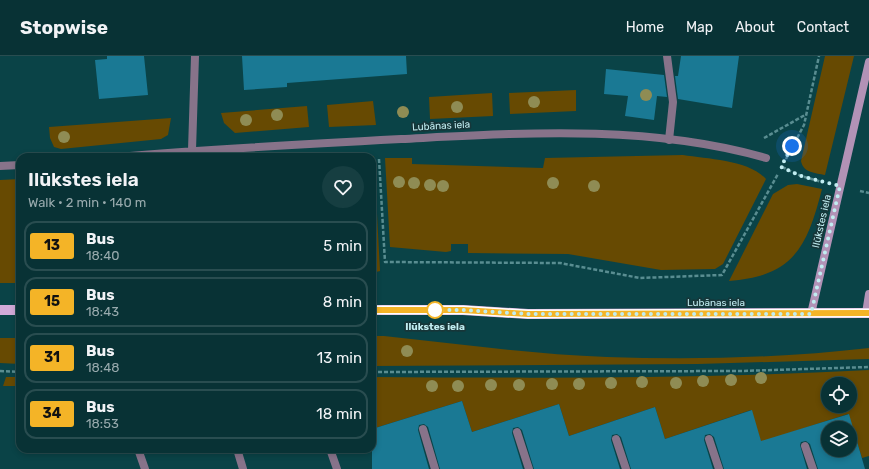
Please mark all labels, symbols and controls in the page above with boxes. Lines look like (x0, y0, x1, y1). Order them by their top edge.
text: Stopwise (20, 16, 108, 39)
text: Home (626, 19, 664, 36)
text: Map (686, 19, 713, 36)
text: About (735, 19, 775, 36)
text: Contact (797, 19, 849, 36)
street label: Lubānas iela (412, 118, 470, 134)
your location (782, 136, 802, 156)
button: heart (322, 166, 364, 208)
text: Ilūkstes iela (28, 168, 139, 191)
street label: Ilūkstes iela (810, 193, 834, 249)
text: Walk · 2 min · 140 m (28, 195, 146, 210)
text: Bus (86, 230, 114, 248)
text: 13 (44, 237, 60, 254)
text: 5 min (323, 237, 362, 255)
text: 18:40 (86, 248, 120, 263)
text: Bus (86, 286, 114, 304)
text: 15 (44, 293, 60, 310)
text: 8 min (323, 293, 362, 311)
street label: Lubānas iela (687, 297, 745, 309)
marker: Ilūkstes iela (426, 301, 444, 319)
text: 18:43 (86, 304, 119, 319)
place label: Ilūkstes iela (405, 321, 465, 333)
text: Bus (86, 342, 114, 360)
text: 31 (44, 349, 60, 366)
text: 13 min (317, 349, 362, 367)
text: 18:48 (86, 360, 120, 375)
map controls (821, 377, 857, 457)
button: locate (821, 377, 857, 413)
text: Bus (86, 398, 114, 416)
text: 34 (43, 405, 61, 422)
text: 18 min (316, 405, 362, 423)
text: 18:53 (86, 416, 119, 431)
button: layers (821, 421, 857, 457)

